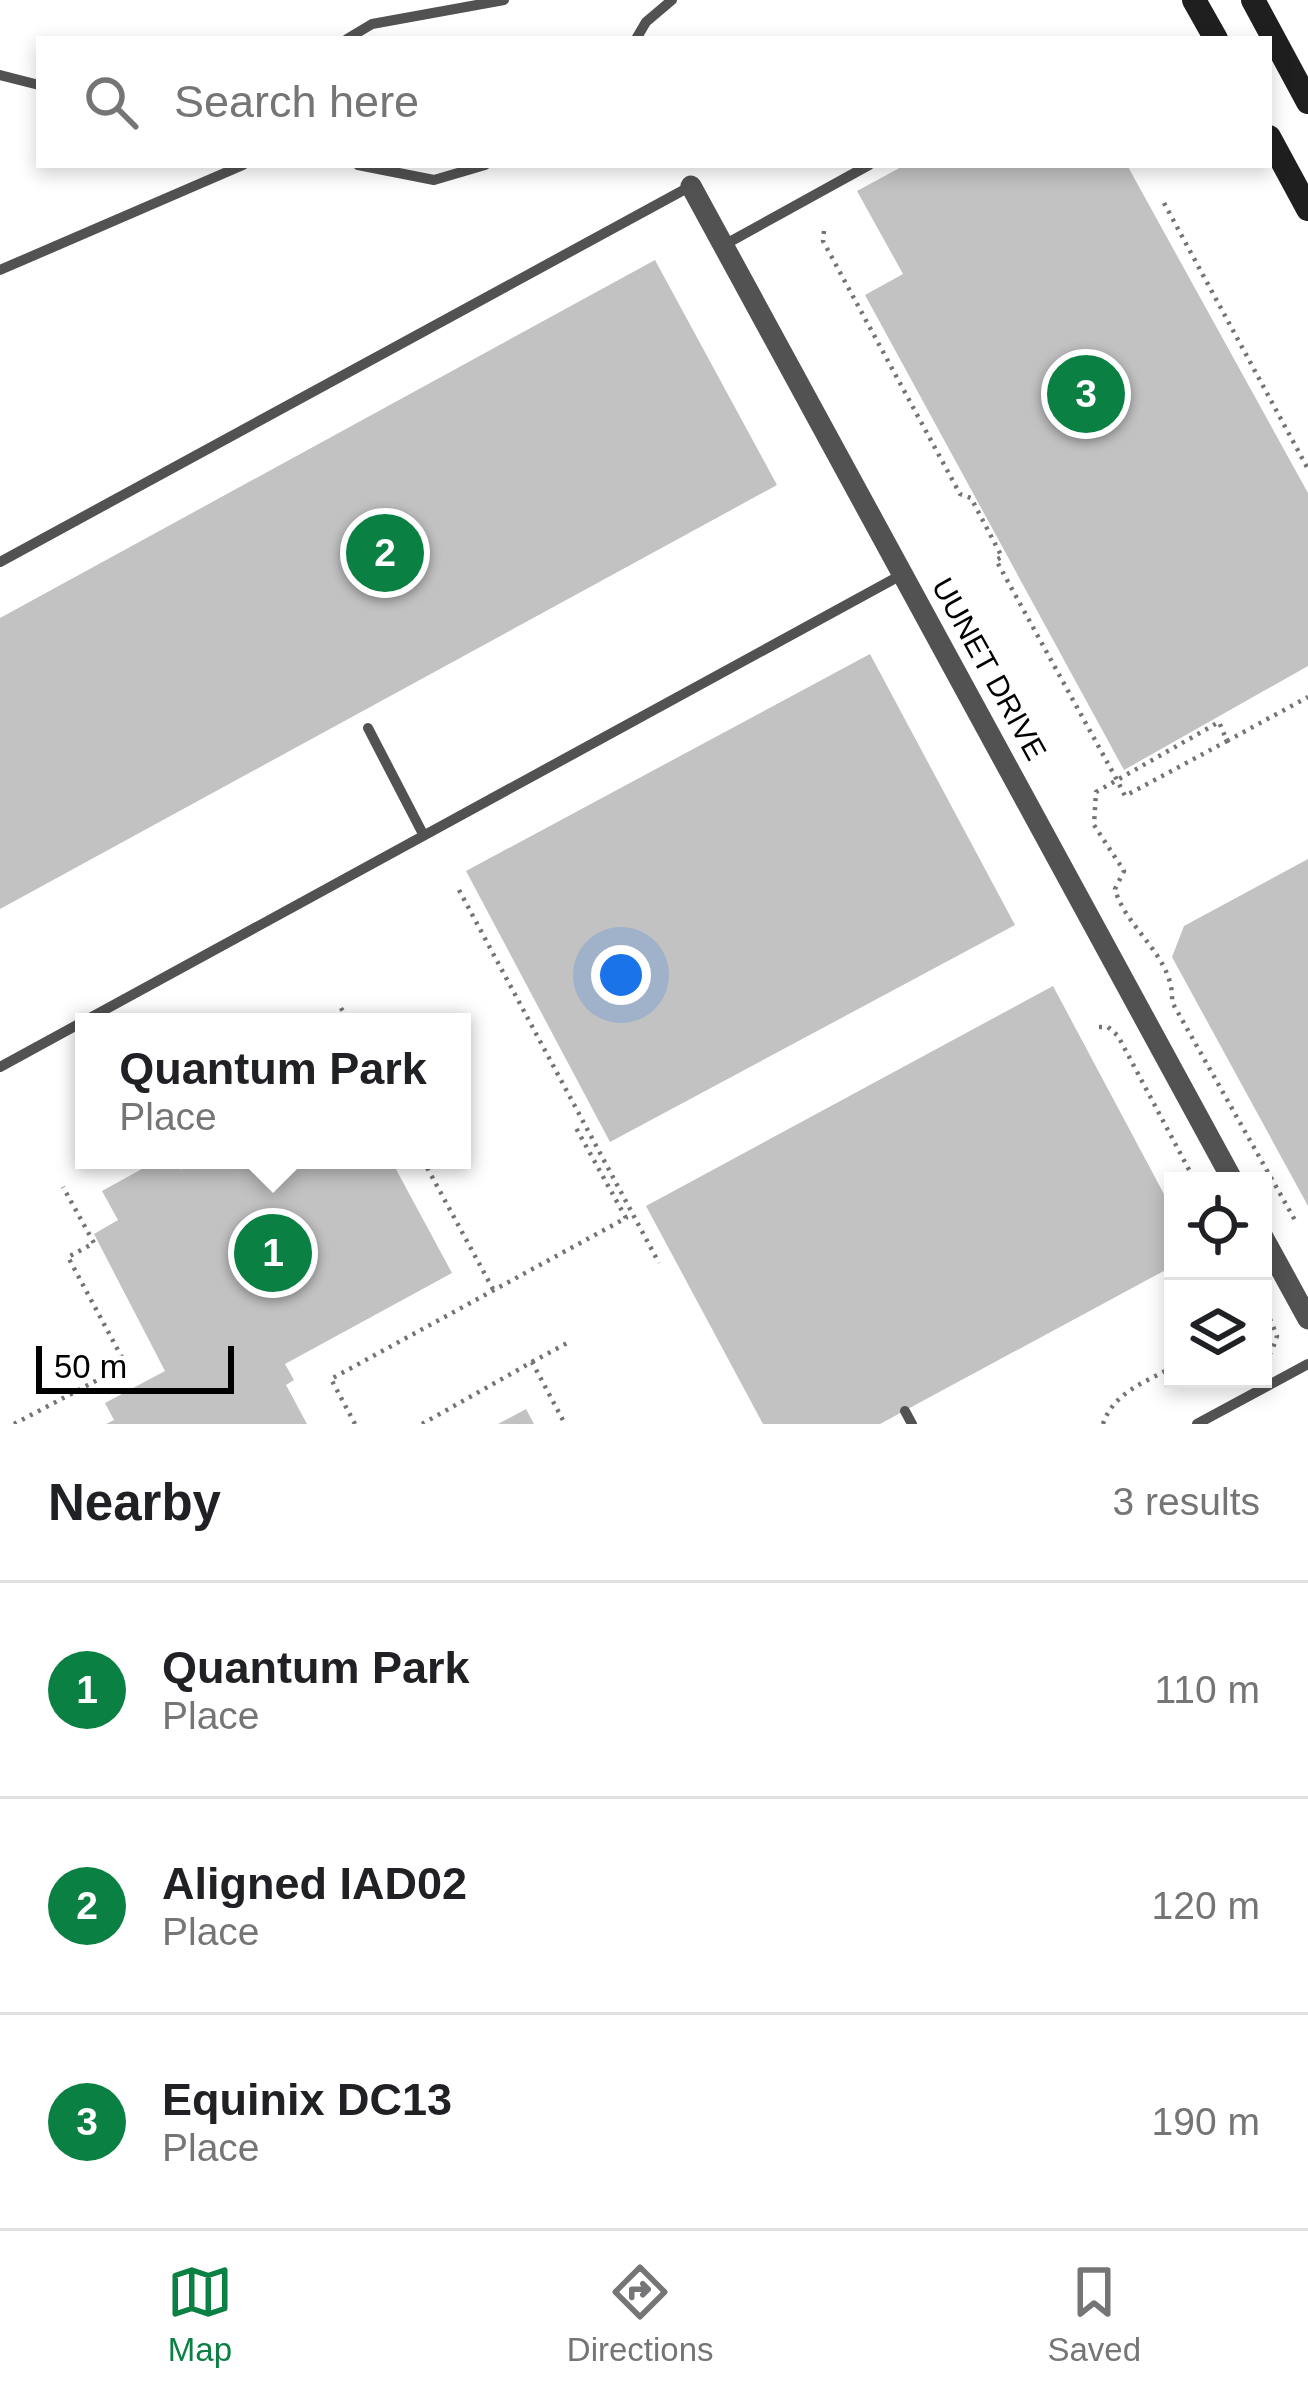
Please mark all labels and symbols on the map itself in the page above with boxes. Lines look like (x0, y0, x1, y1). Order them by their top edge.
pin: 3 (1047, 349, 1125, 439)
pin: 2 (346, 508, 424, 598)
street label: UUNET DRIVE (926, 572, 1053, 765)
your location (591, 945, 651, 1005)
pin: 1 (234, 1208, 312, 1298)
scale bar (36, 1340, 234, 1393)

